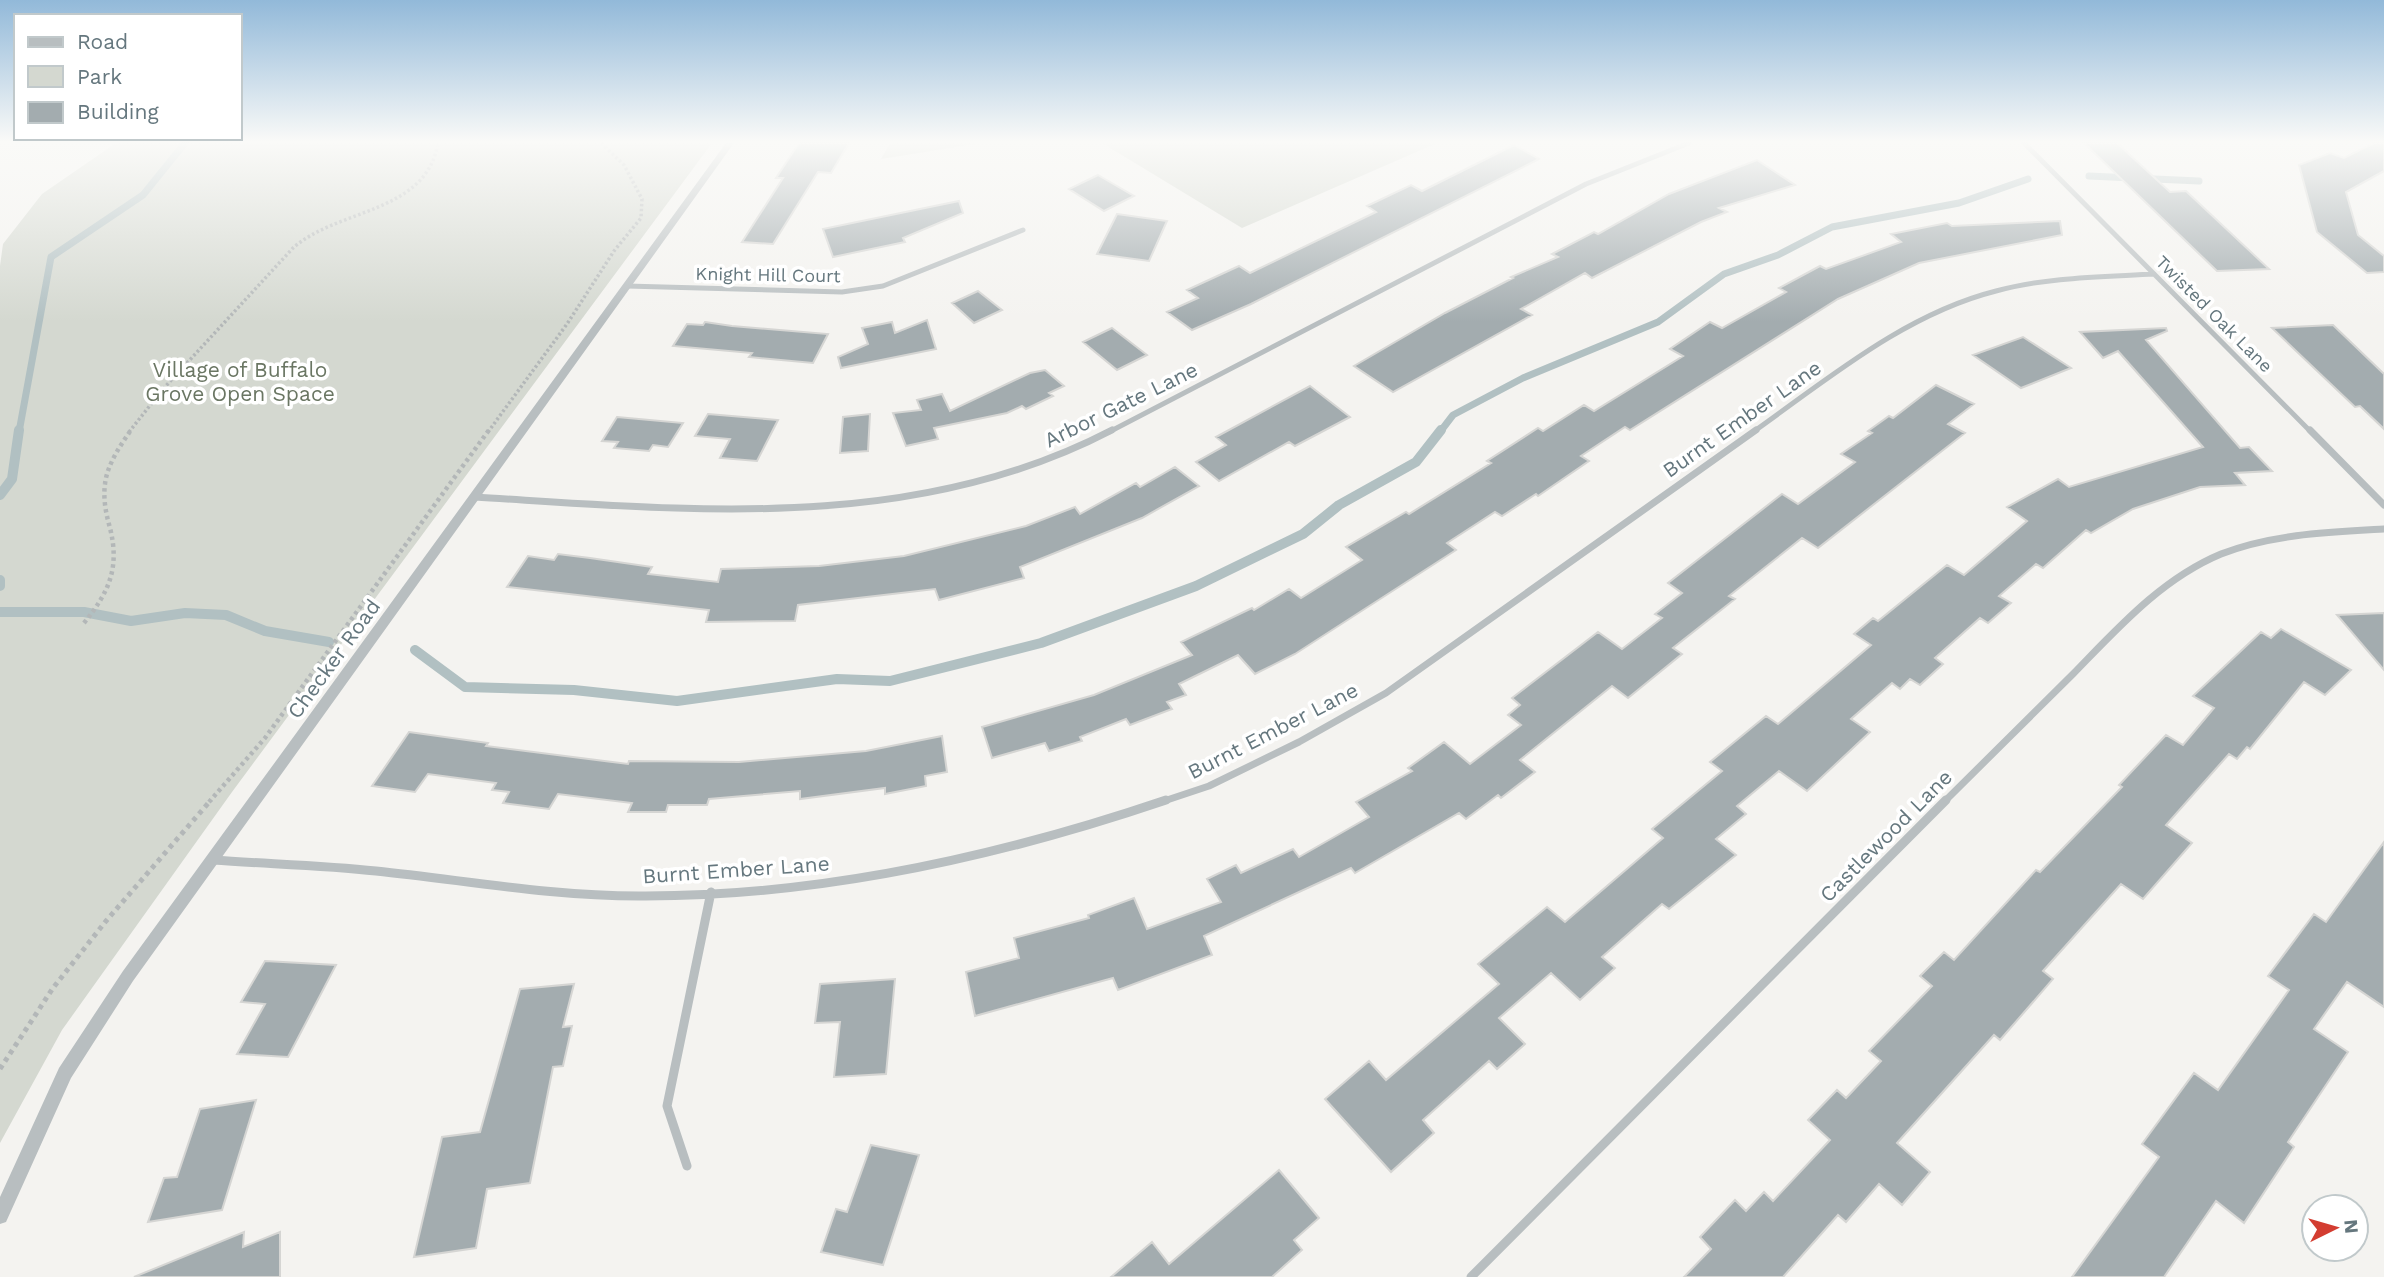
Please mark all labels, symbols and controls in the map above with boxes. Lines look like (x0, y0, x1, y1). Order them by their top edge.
legend (14, 14, 242, 140)
text: Road (77, 29, 128, 54)
text: Park (77, 64, 122, 89)
text: Building (77, 99, 159, 124)
street label: Twisted Oak Lane (2152, 251, 2277, 376)
street label: Knight Hill Court (695, 263, 841, 286)
street label: Burnt Ember Lane (1658, 355, 1826, 483)
park label: Village of Buffalo Grove Open Space (145, 357, 335, 406)
street label: Arbor Gate Lane (1040, 357, 1202, 453)
street label: Checker Road (282, 594, 385, 723)
street label: Burnt Ember Lane (1184, 677, 1362, 784)
street label: Castlewood Lane (1814, 764, 1957, 907)
street label: Burnt Ember Lane (642, 850, 830, 889)
north arrow (2300, 1193, 2370, 1263)
text: N (2339, 1219, 2364, 1235)

